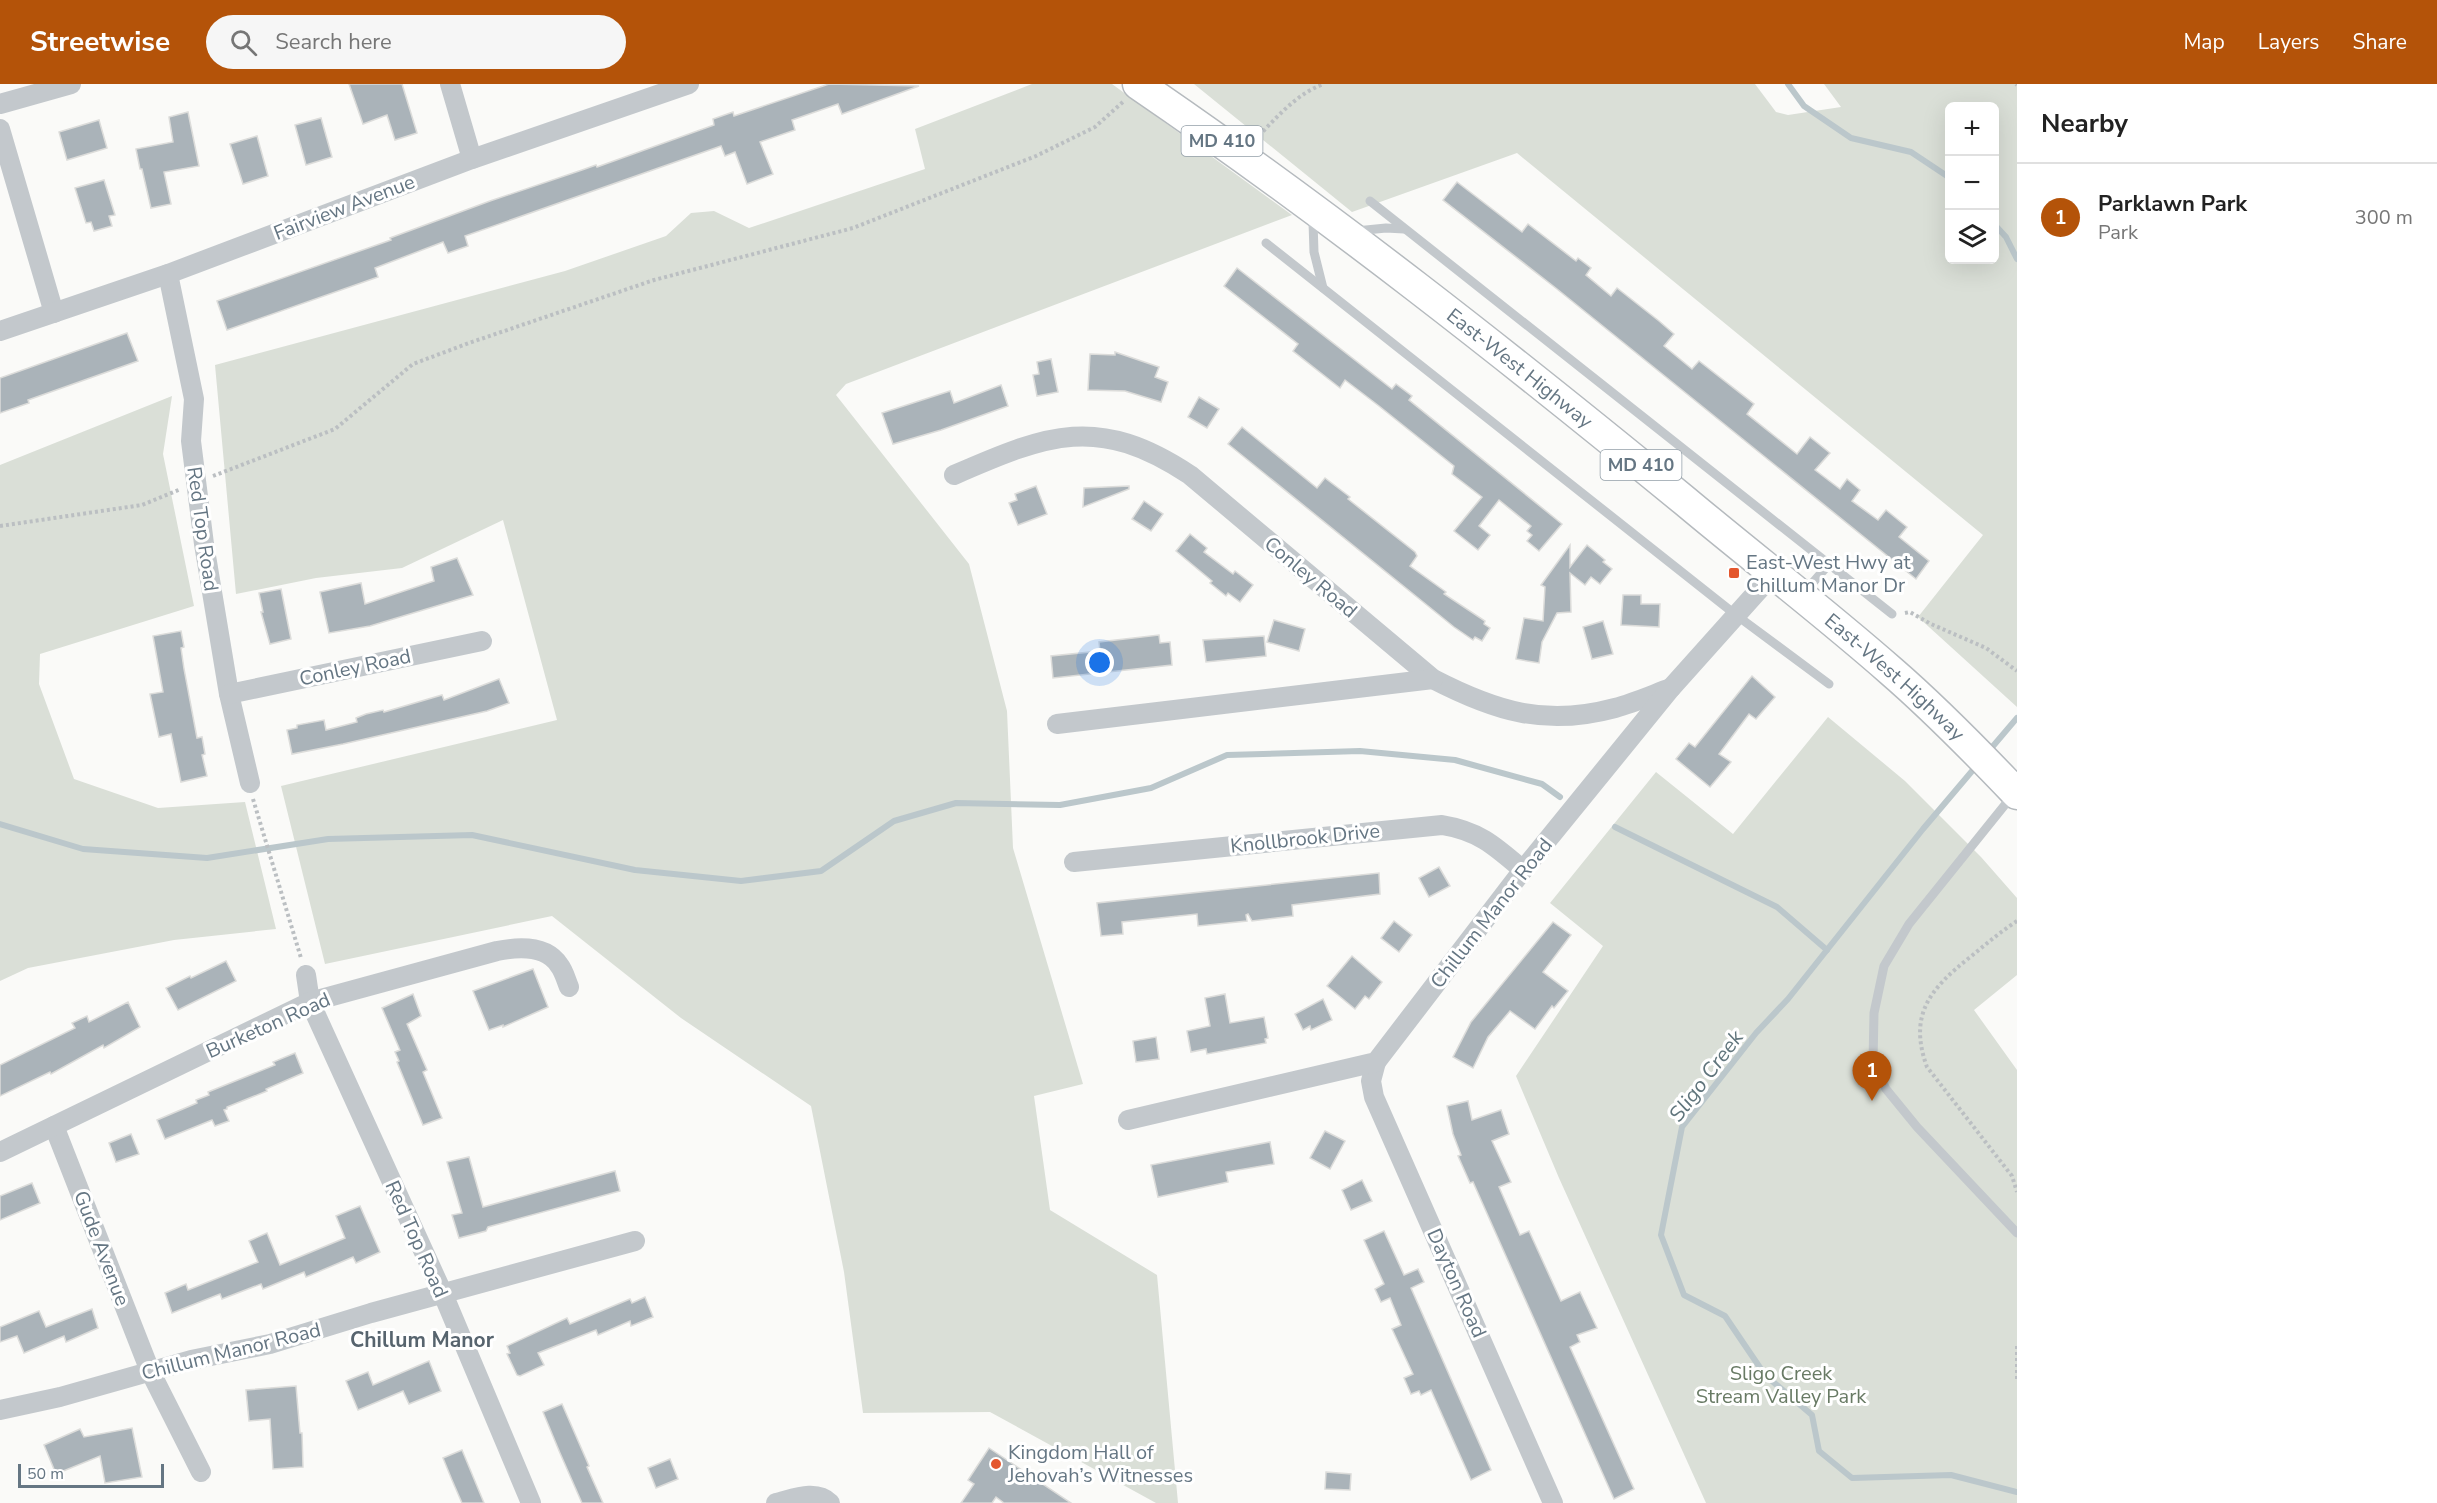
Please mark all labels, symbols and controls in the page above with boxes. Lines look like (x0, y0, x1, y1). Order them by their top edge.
search box (206, 15, 626, 69)
text: Streetwise (30, 23, 170, 61)
icon: search (227, 26, 260, 59)
text: Search here (275, 27, 392, 57)
text: Map (2183, 28, 2225, 56)
text: Layers (2258, 28, 2319, 56)
text: Share (2352, 28, 2407, 56)
map controls (1945, 102, 1999, 264)
button: + (1945, 102, 1999, 156)
text: Nearby (2041, 106, 2128, 141)
road number: MD 410 (1182, 126, 1262, 156)
button: − (1945, 156, 1999, 210)
street label: Fairview Avenue (270, 168, 419, 247)
text: Parklawn Park (2098, 189, 2247, 219)
text: 1 (2055, 204, 2067, 231)
text: 300 m (2355, 204, 2413, 231)
button: layers (1945, 210, 1999, 264)
text: Park (2098, 219, 2138, 246)
street label: East-West Highway (1441, 302, 1599, 435)
road number: MD 410 (1600, 450, 1682, 480)
street label: Red Top Road (180, 465, 225, 593)
street label: Conley Road (1259, 531, 1363, 624)
place label: East-West Hwy at Chillum Manor Dr (1746, 549, 1912, 599)
marker: East-West Hwy at Chillum Manor Dr (1727, 566, 1741, 580)
street label: East-West Highway (1819, 607, 1971, 747)
street label: Conley Road (297, 642, 413, 692)
your location (1085, 648, 1114, 677)
street label: Knollbrook Drive (1229, 817, 1381, 860)
street label: Chillum Manor Road (1424, 833, 1559, 994)
street label: Burketon Road (202, 986, 335, 1065)
water label: Sligo Creek (1662, 1024, 1750, 1127)
pin: 1 (1852, 1052, 1892, 1101)
street label: Red Top Road (379, 1176, 454, 1302)
street label: Gude Avenue (67, 1187, 136, 1310)
street label: Dayton Road (1420, 1224, 1493, 1342)
street label: Chillum Manor Road (139, 1316, 324, 1387)
district label: Chillum Manor (350, 1326, 495, 1354)
park label: Sligo Creek Stream Valley Park (1696, 1360, 1867, 1410)
place label: Kingdom Hall of Jehovah’s Witnesses (1007, 1439, 1193, 1489)
marker: Kingdom Hall of Jehovah’s Witnesses (989, 1457, 1003, 1471)
scale bar (18, 1461, 164, 1488)
text: 50 m (27, 1463, 64, 1485)

